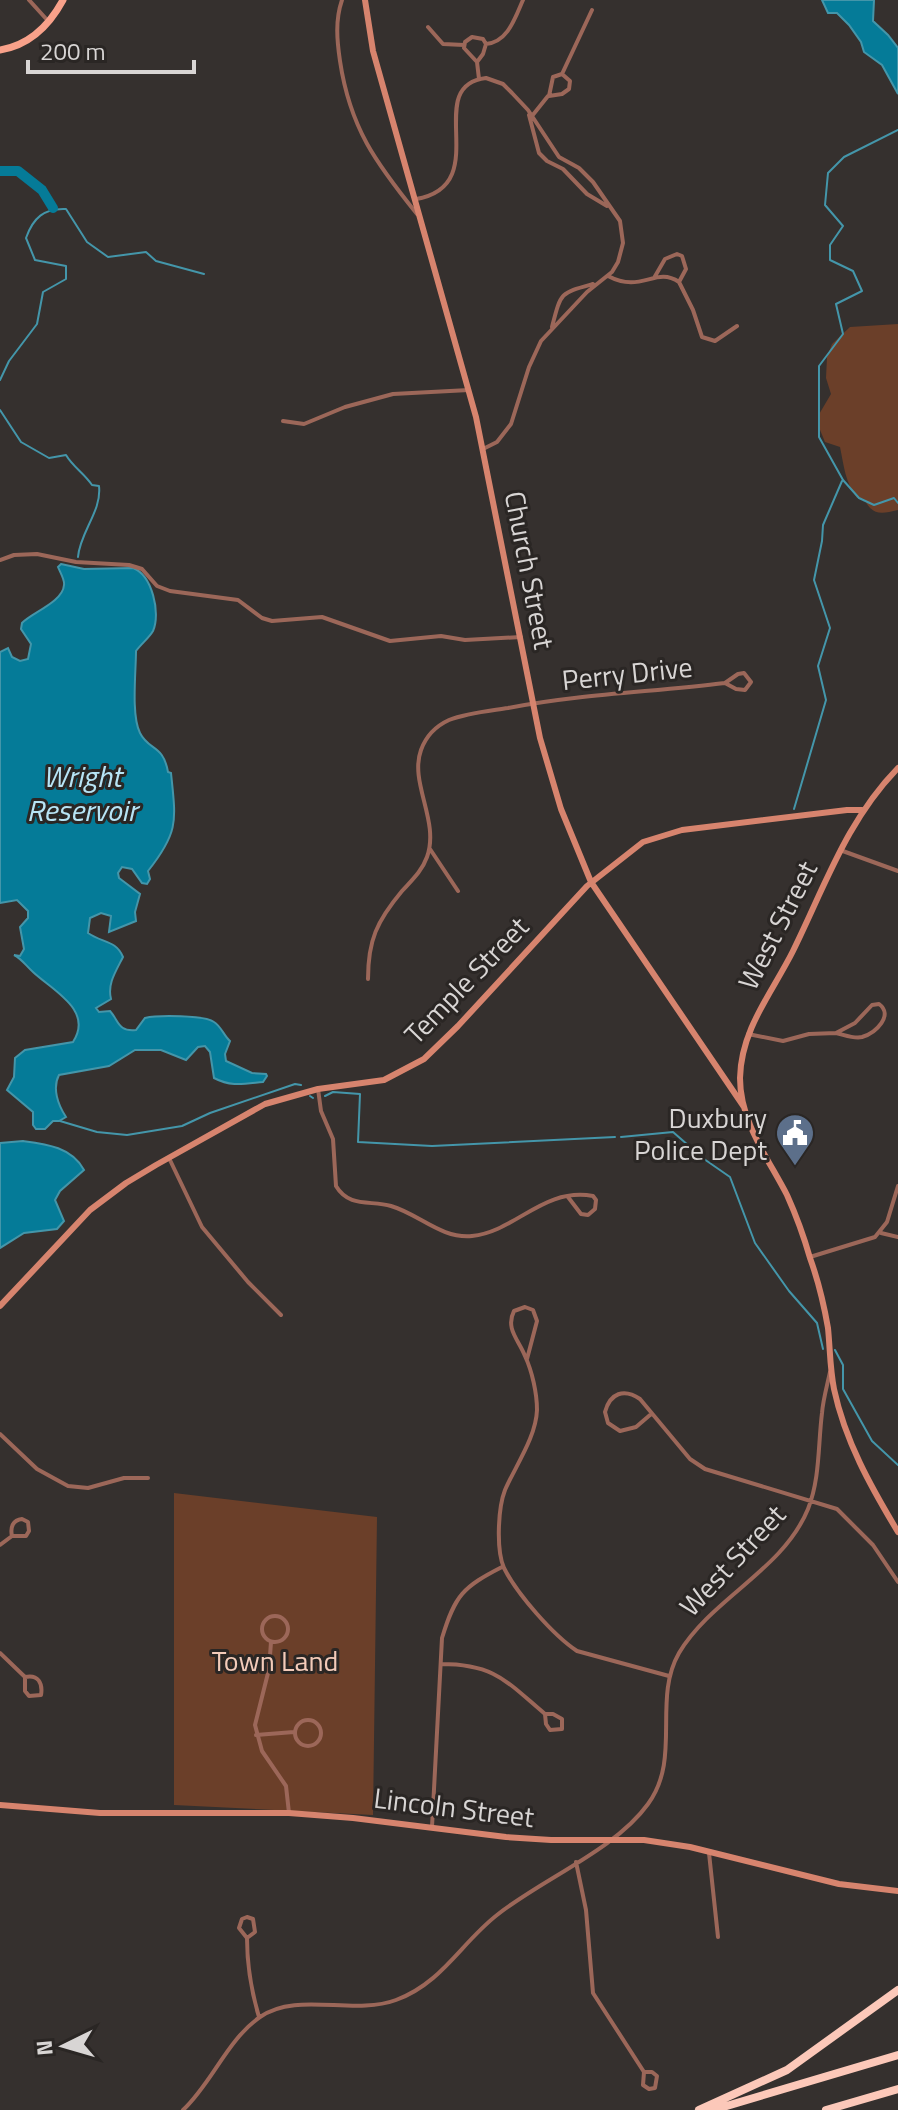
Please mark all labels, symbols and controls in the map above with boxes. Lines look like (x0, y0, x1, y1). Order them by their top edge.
scale bar (28, 24, 194, 74)
text: 200 m (40, 33, 106, 69)
street label: Church Street (494, 487, 566, 653)
street label: Perry Drive (560, 645, 694, 701)
water label: Wright Reservoir (27, 753, 141, 833)
street label: West Street (726, 853, 828, 997)
street label: Temple Street (394, 906, 538, 1054)
place label: Duxbury Police Dept (634, 1096, 767, 1171)
public building icon: Duxbury Police Dept (774, 1112, 816, 1167)
street label: West Street (669, 1494, 795, 1626)
park label: Town Land (212, 1639, 338, 1682)
street label: Lincoln Street (371, 1776, 537, 1838)
north arrow (24, 2006, 104, 2086)
text: N (26, 2039, 62, 2057)

